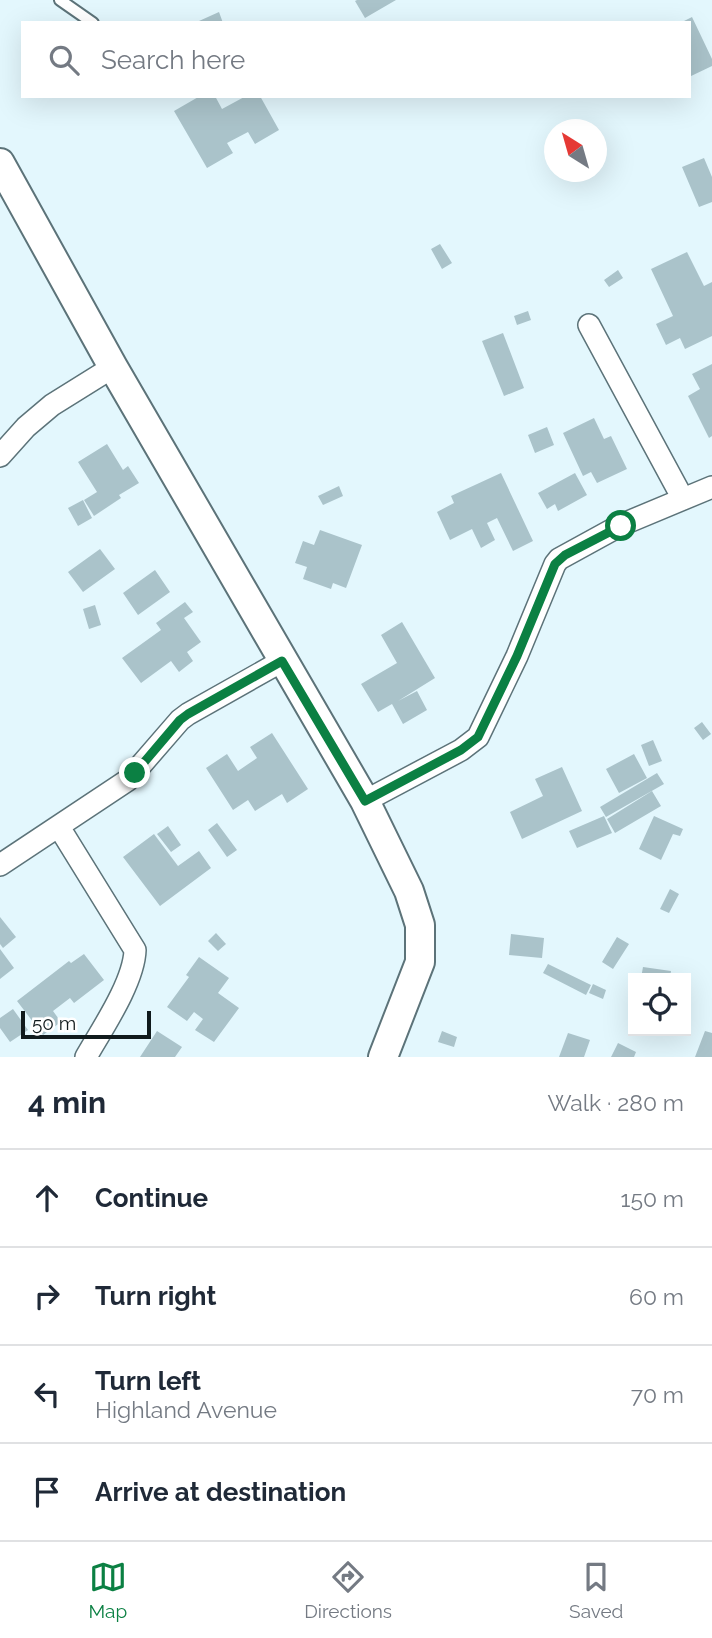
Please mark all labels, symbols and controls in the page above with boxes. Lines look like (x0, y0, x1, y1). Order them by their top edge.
search box (21, 21, 691, 98)
icon: search (45, 41, 83, 79)
text: Search here (101, 45, 245, 75)
north arrow (544, 119, 607, 182)
route start (605, 510, 636, 541)
route end (119, 757, 150, 788)
map controls (628, 973, 691, 1036)
button: locate (628, 973, 691, 1036)
scale bar (21, 1008, 150, 1040)
text: 50 m (32, 1012, 76, 1034)
text: 4 min (28, 1085, 106, 1120)
text: Walk · 280 m (547, 1089, 684, 1116)
icon: ahead (28, 1179, 66, 1217)
text: Continue (95, 1183, 208, 1213)
text: 150 m (621, 1185, 684, 1212)
icon: right (28, 1277, 66, 1315)
text: Turn right (95, 1281, 216, 1311)
text: 60 m (629, 1283, 684, 1310)
text: Turn left (95, 1366, 201, 1396)
icon: left (28, 1375, 66, 1413)
text: 70 m (631, 1381, 684, 1408)
text: Highland Avenue (95, 1396, 277, 1423)
icon: arrive (28, 1473, 66, 1511)
text: Arrive at destination (95, 1477, 346, 1507)
tab: Map (89, 1558, 127, 1622)
tab: Directions (304, 1558, 392, 1622)
tab: Saved (569, 1558, 623, 1622)

